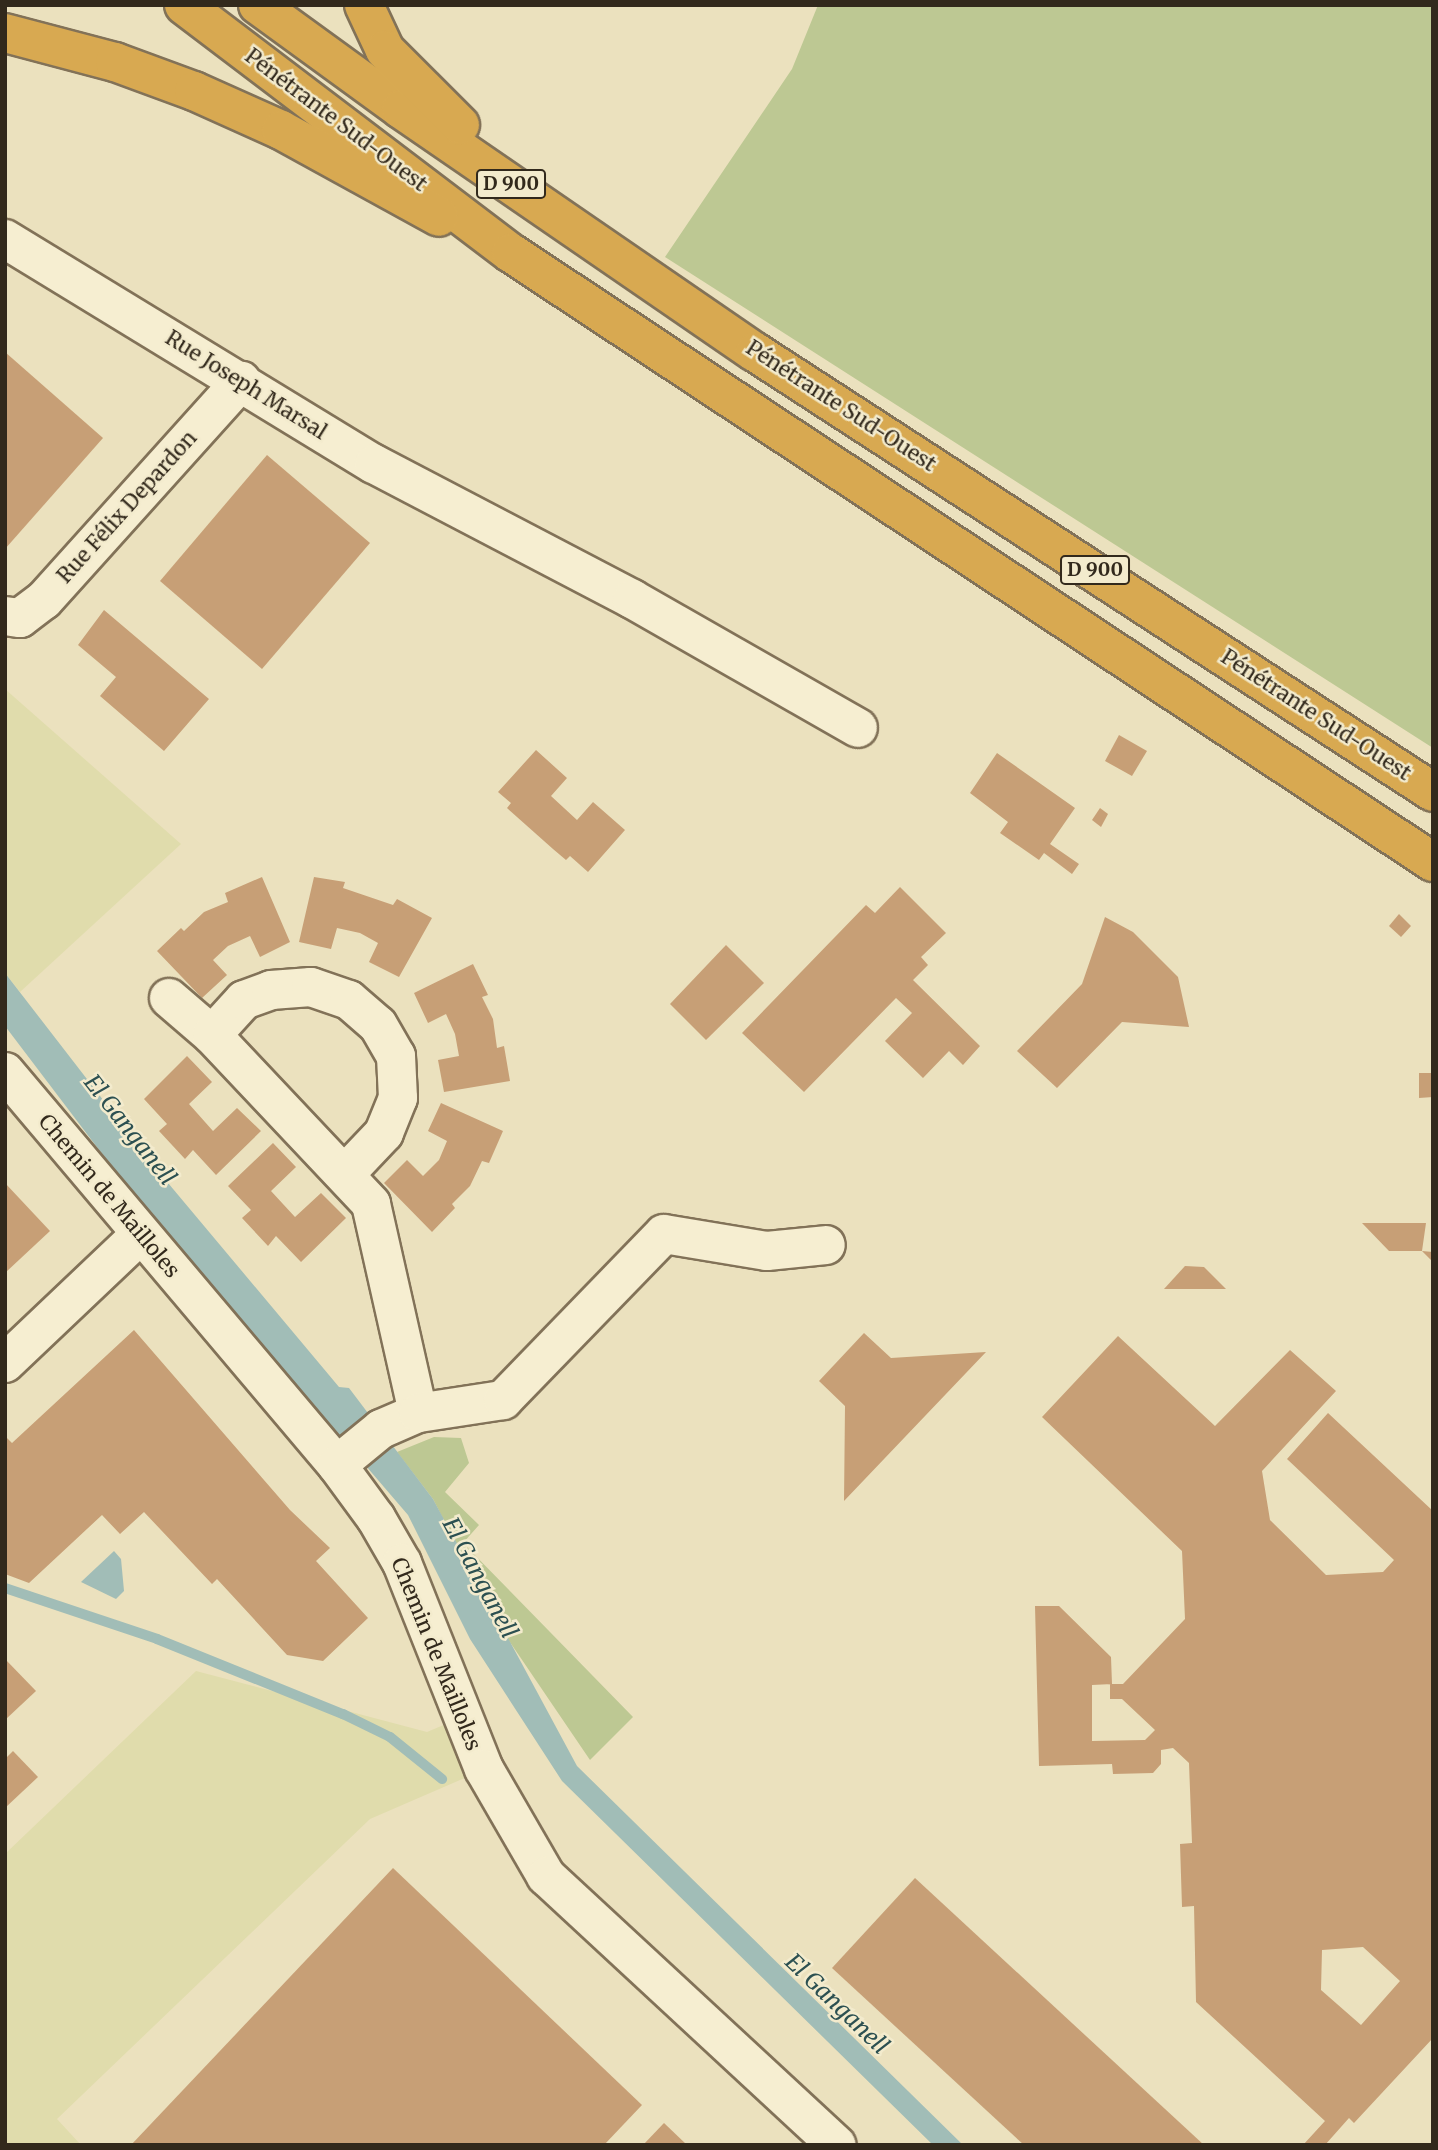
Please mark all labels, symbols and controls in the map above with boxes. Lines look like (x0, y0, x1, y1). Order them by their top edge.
street label: Pénétrante Sud-Ouest (240, 43, 432, 197)
road number: D 900 (476, 168, 546, 200)
street label: Rue Joseph Marsal (161, 325, 331, 445)
street label: Pénétrante Sud-Ouest (741, 335, 941, 477)
street label: Rue Félix Depardon (52, 426, 202, 588)
road number: D 900 (1060, 554, 1130, 586)
street label: Pénétrante Sud-Ouest (1216, 644, 1416, 786)
water label: El Ganganell (78, 1069, 182, 1191)
street label: Chemin de Mailloles (33, 1109, 185, 1283)
water label: El Ganganell (437, 1513, 523, 1643)
street label: Chemin de Mailloles (386, 1554, 486, 1754)
water label: El Ganganell (780, 1948, 894, 2060)

